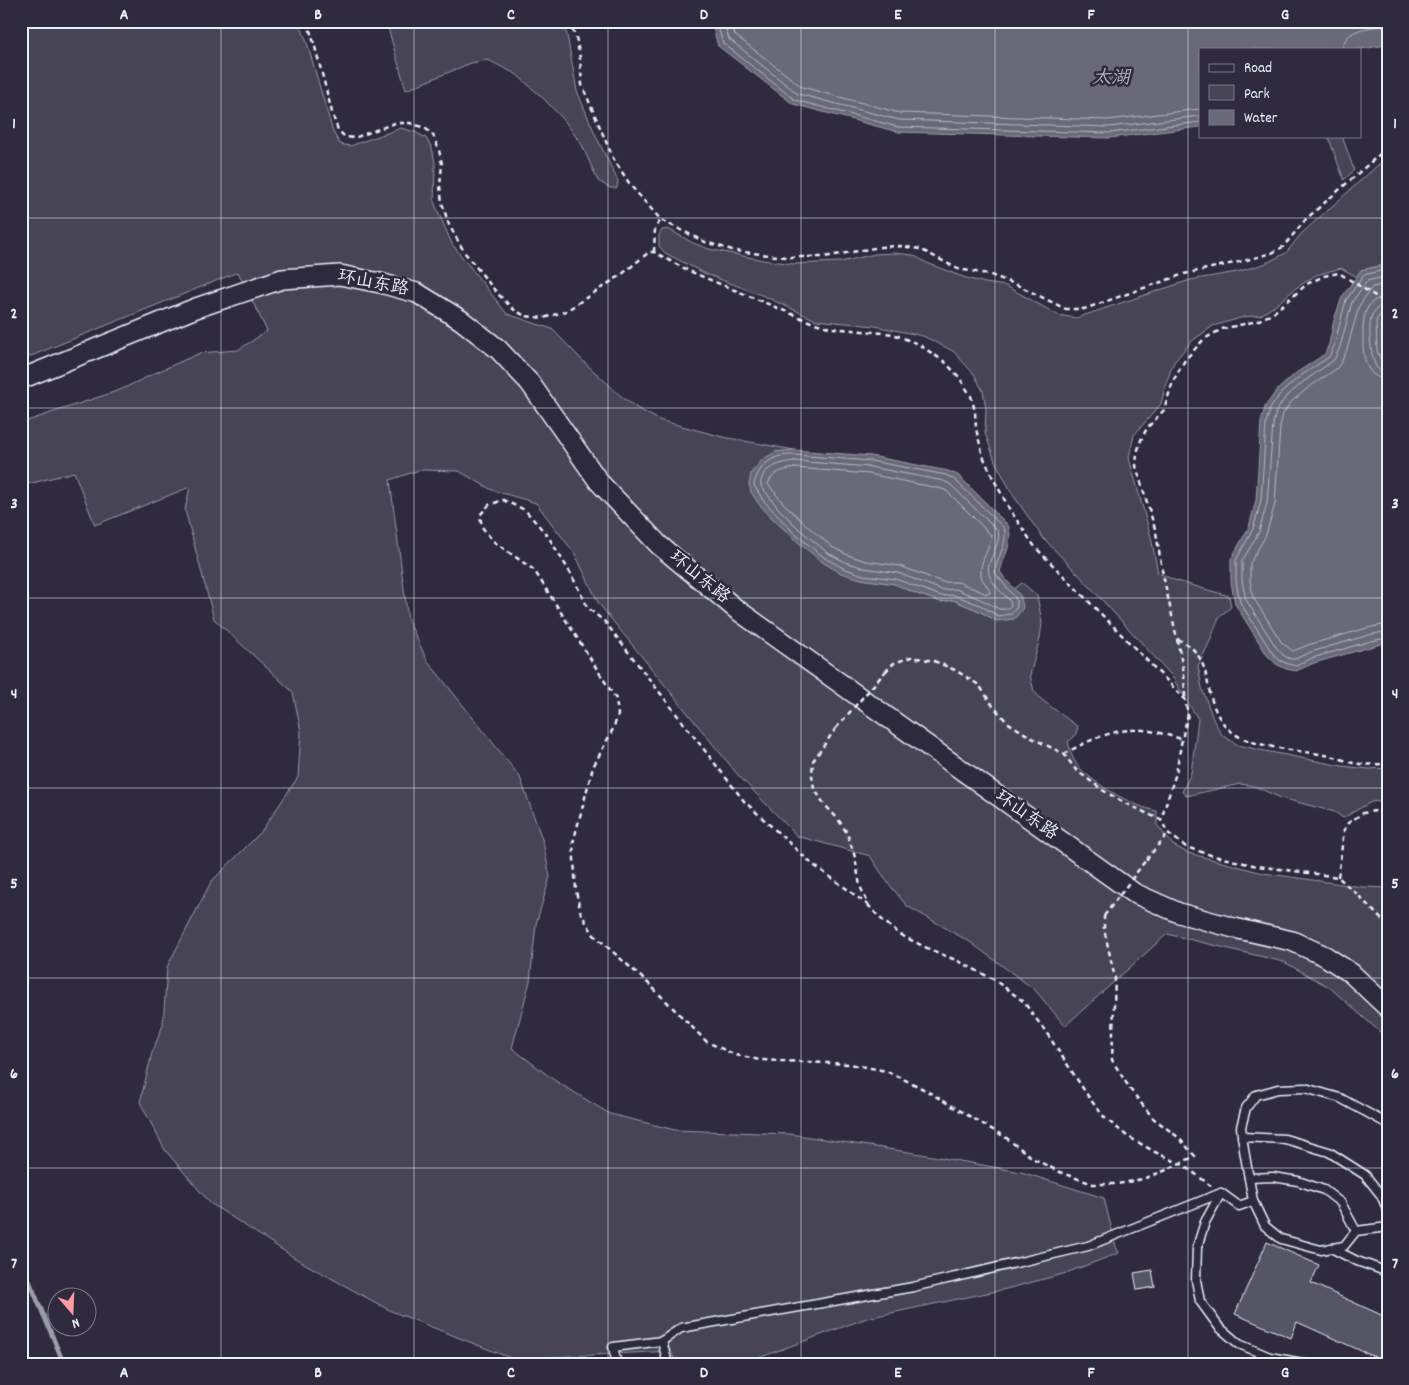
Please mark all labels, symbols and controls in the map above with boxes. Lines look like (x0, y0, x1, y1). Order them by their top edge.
text: A (120, 4, 129, 27)
text: B (314, 4, 322, 27)
text: C (507, 4, 515, 27)
text: D (700, 4, 709, 27)
text: E (894, 4, 902, 27)
text: F (1087, 4, 1095, 27)
text: G (1281, 4, 1289, 27)
legend (1199, 48, 1362, 138)
text: Road (1244, 58, 1272, 80)
water label: 太湖 (1092, 66, 1132, 93)
text: Park (1244, 84, 1270, 106)
text: Water (1244, 108, 1278, 130)
text: 1 (12, 113, 16, 136)
text: 1 (1393, 113, 1397, 136)
street label: 环山东路 (335, 265, 411, 303)
text: 2 (11, 303, 18, 326)
text: 2 (1392, 303, 1399, 326)
text: 3 (10, 493, 18, 516)
text: 3 (1391, 493, 1399, 516)
street label: 环山东路 (663, 546, 735, 610)
text: 4 (11, 683, 17, 706)
text: 4 (1392, 683, 1398, 706)
street label: 环山东路 (989, 785, 1063, 847)
text: 5 (10, 873, 18, 896)
text: 5 (1391, 873, 1399, 896)
text: 6 (10, 1063, 18, 1086)
text: 6 (1391, 1063, 1399, 1086)
text: 7 (11, 1253, 17, 1276)
text: 7 (1392, 1253, 1398, 1276)
north arrow (48, 1288, 98, 1338)
text: N (69, 1312, 82, 1333)
text: A (120, 1362, 129, 1385)
text: B (314, 1362, 322, 1385)
text: C (507, 1362, 515, 1385)
text: D (700, 1362, 709, 1385)
text: E (894, 1362, 902, 1385)
text: F (1087, 1362, 1095, 1385)
text: G (1281, 1362, 1289, 1385)

